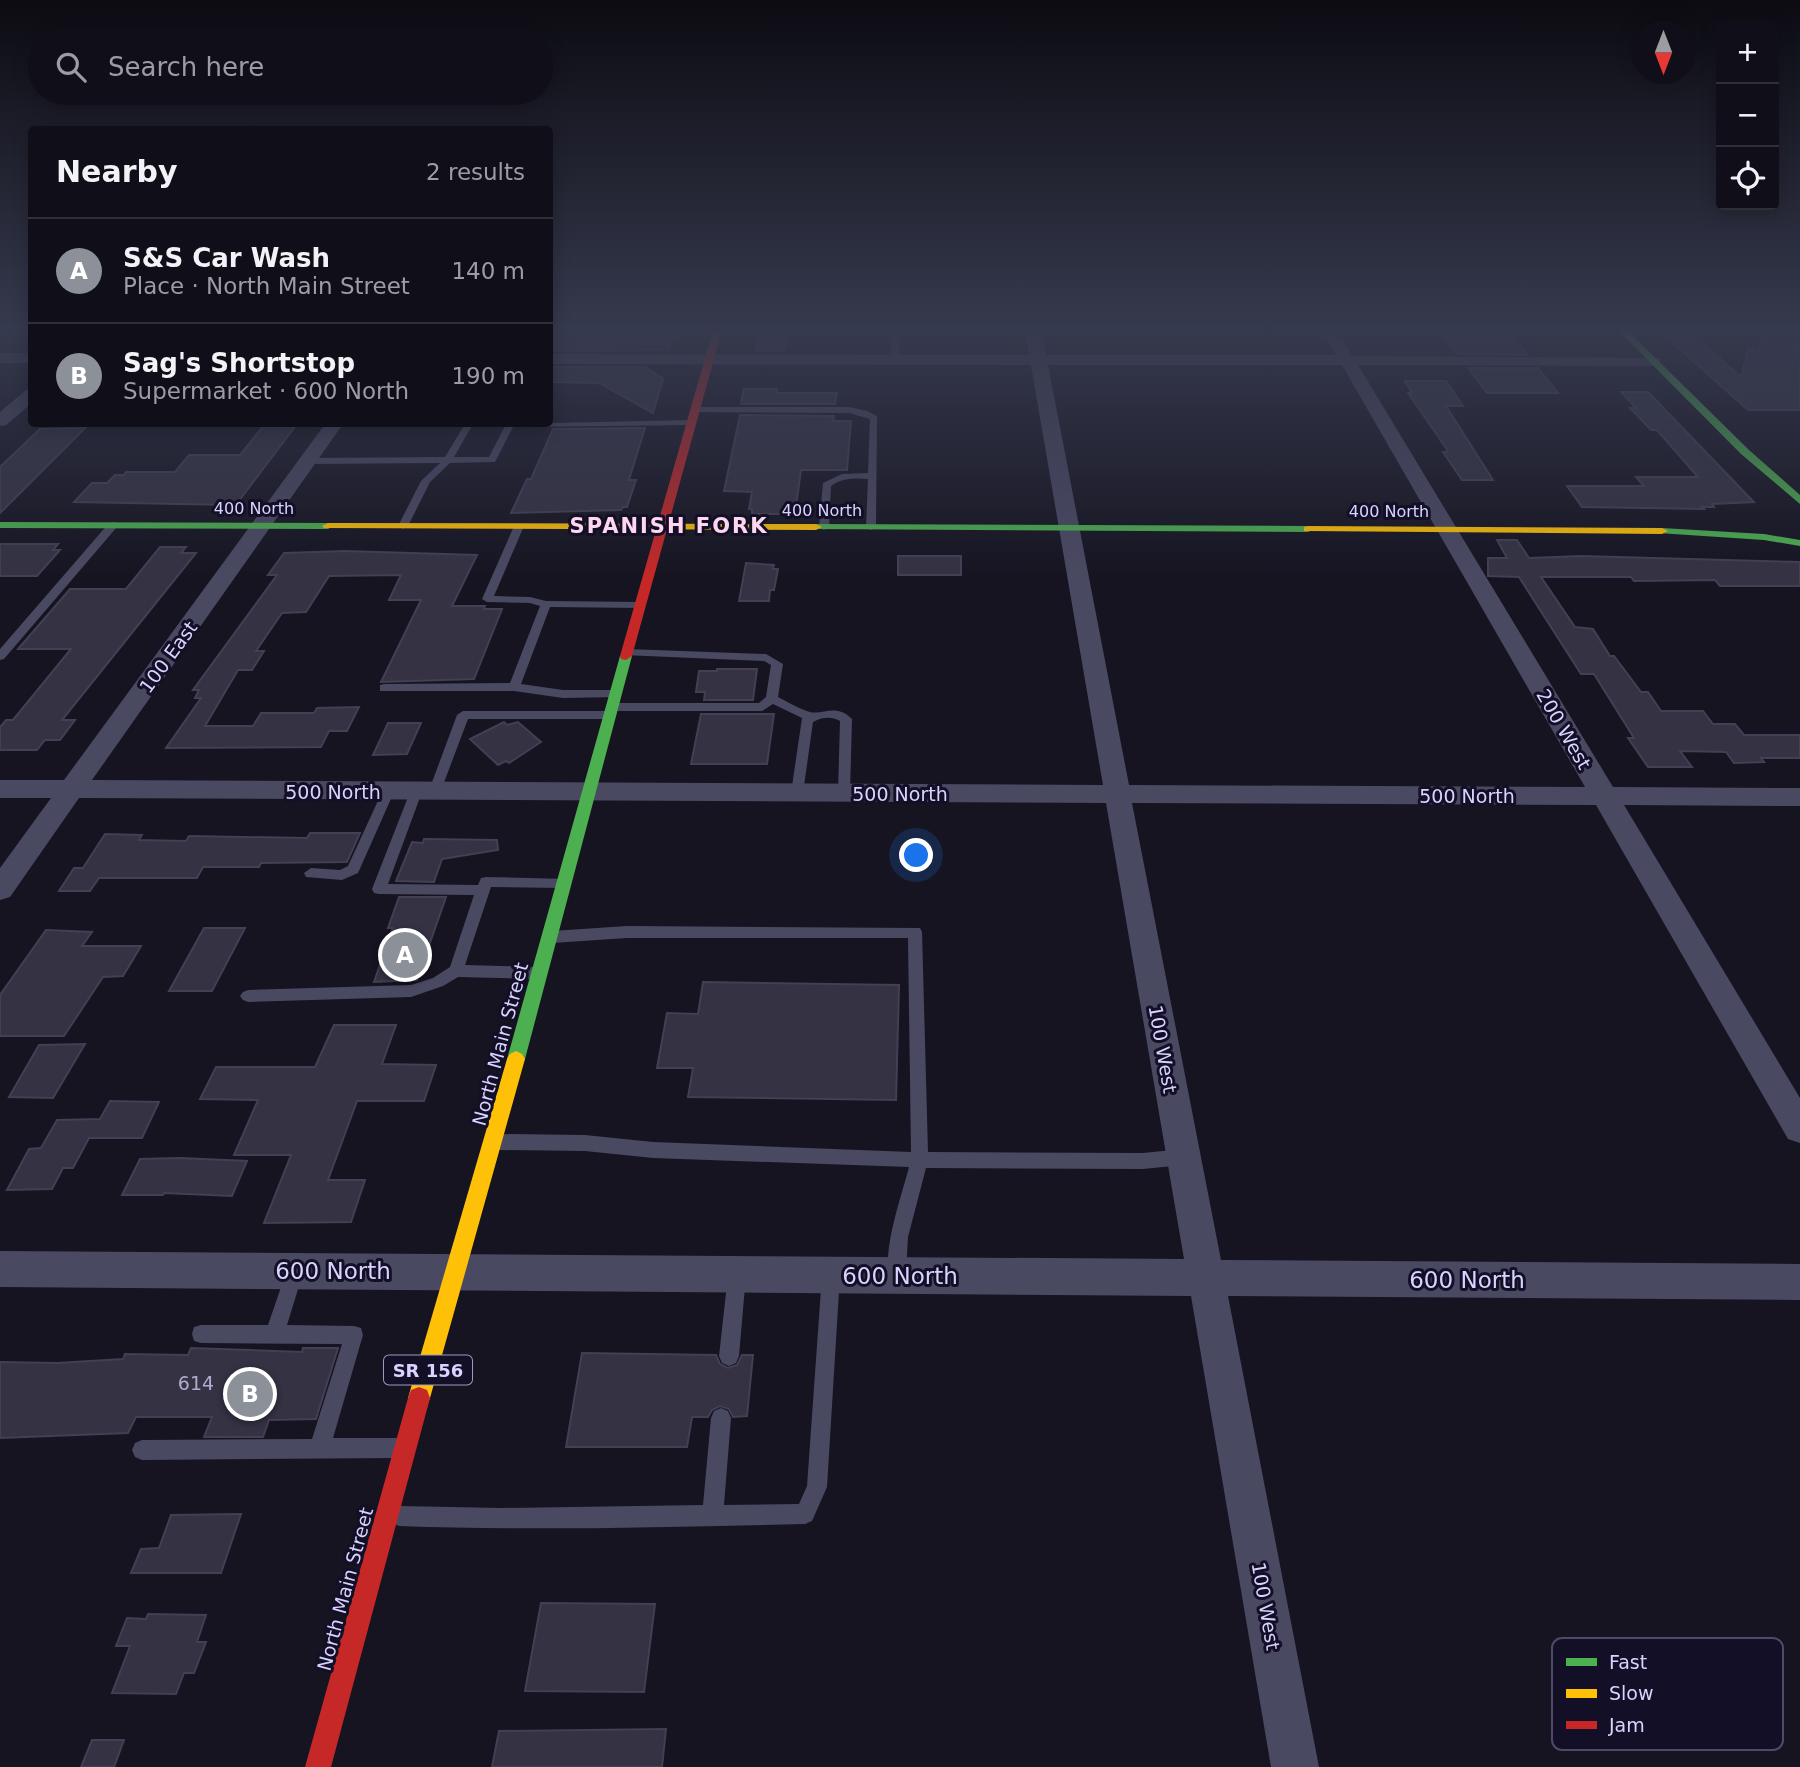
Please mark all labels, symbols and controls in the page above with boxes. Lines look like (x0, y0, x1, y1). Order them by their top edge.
north arrow (1632, 21, 1695, 84)
map controls (1716, 21, 1779, 210)
button: + (1716, 21, 1779, 84)
search box (28, 28, 553, 105)
icon: search (52, 48, 90, 86)
text: Search here (108, 52, 264, 82)
button: − (1716, 84, 1779, 147)
button: locate (1716, 147, 1779, 210)
text: Nearby (56, 154, 178, 189)
text: 2 results (426, 159, 525, 185)
text: S&S Car Wash (123, 243, 330, 273)
text: A (70, 258, 88, 284)
text: 140 m (451, 258, 525, 284)
text: Place · North Main Street (123, 273, 410, 299)
text: Sag's Shortstop (123, 348, 355, 378)
text: B (70, 363, 88, 389)
text: 190 m (451, 363, 525, 389)
text: Supermarket · 600 North (123, 378, 409, 404)
street label: 400 North (214, 499, 294, 518)
street label: 400 North (782, 501, 862, 520)
street label: 400 North (1349, 502, 1429, 521)
district label: SPANISH FORK (570, 514, 768, 538)
street label: 100 East (135, 617, 201, 697)
street label: 200 West (1532, 685, 1596, 773)
street label: 500 North (285, 781, 381, 803)
street label: 500 North (852, 783, 948, 805)
street label: 500 North (1419, 785, 1515, 807)
your location (899, 838, 933, 872)
pin: A (382, 929, 428, 981)
street label: North Main Street (468, 960, 532, 1128)
street label: 100 West (1144, 1003, 1182, 1095)
street label: 600 North (275, 1258, 391, 1284)
street label: 600 North (842, 1263, 958, 1289)
street label: 600 North (1409, 1267, 1525, 1293)
road number: SR 156 (384, 1356, 472, 1385)
pin: B (227, 1368, 273, 1420)
house number: 614 (178, 1372, 214, 1394)
street label: North Main Street (313, 1505, 377, 1673)
street label: 100 West (1247, 1560, 1285, 1652)
legend (1552, 1638, 1783, 1750)
text: Fast (1609, 1651, 1647, 1673)
text: Slow (1609, 1682, 1654, 1704)
text: Jam (1608, 1714, 1645, 1736)

